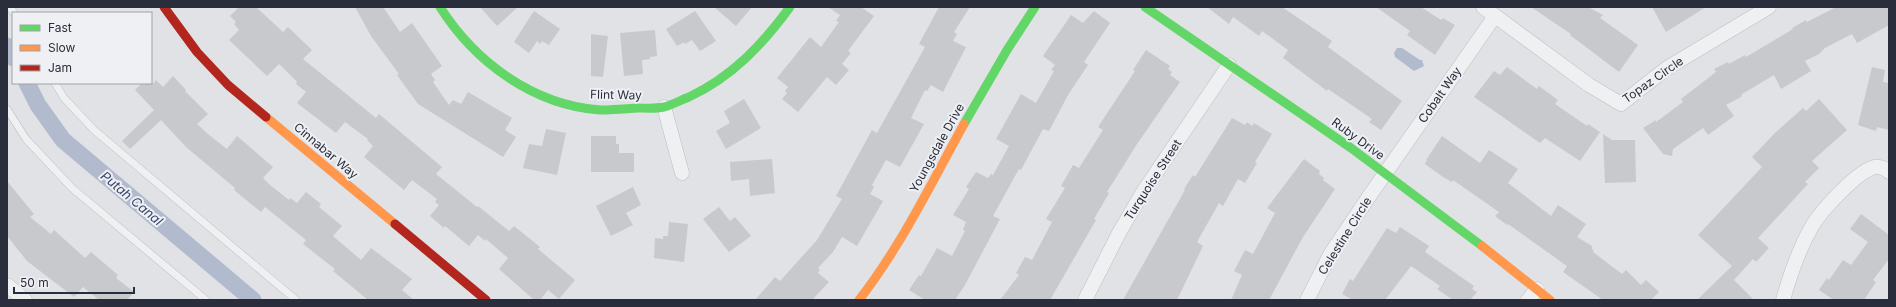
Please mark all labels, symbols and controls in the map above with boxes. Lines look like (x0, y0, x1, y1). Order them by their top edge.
legend (12, 12, 152, 84)
text: Fast (48, 20, 72, 35)
text: Slow (48, 40, 76, 55)
street label: Topaz Circle (1619, 53, 1686, 106)
text: Jam (48, 60, 72, 75)
street label: Cobalt Way (1415, 64, 1465, 126)
street label: Flint Way (590, 87, 642, 102)
street label: Youngsdale Drive (906, 101, 967, 195)
street label: Ruby Drive (1329, 114, 1388, 163)
street label: Cinnabar Way (291, 119, 362, 182)
street label: Turquoise Street (1121, 136, 1184, 223)
water label: Putah Canal (98, 168, 167, 229)
street label: Celestine Circle (1315, 194, 1375, 277)
scale bar (14, 269, 134, 295)
text: 50 m (20, 275, 49, 290)

